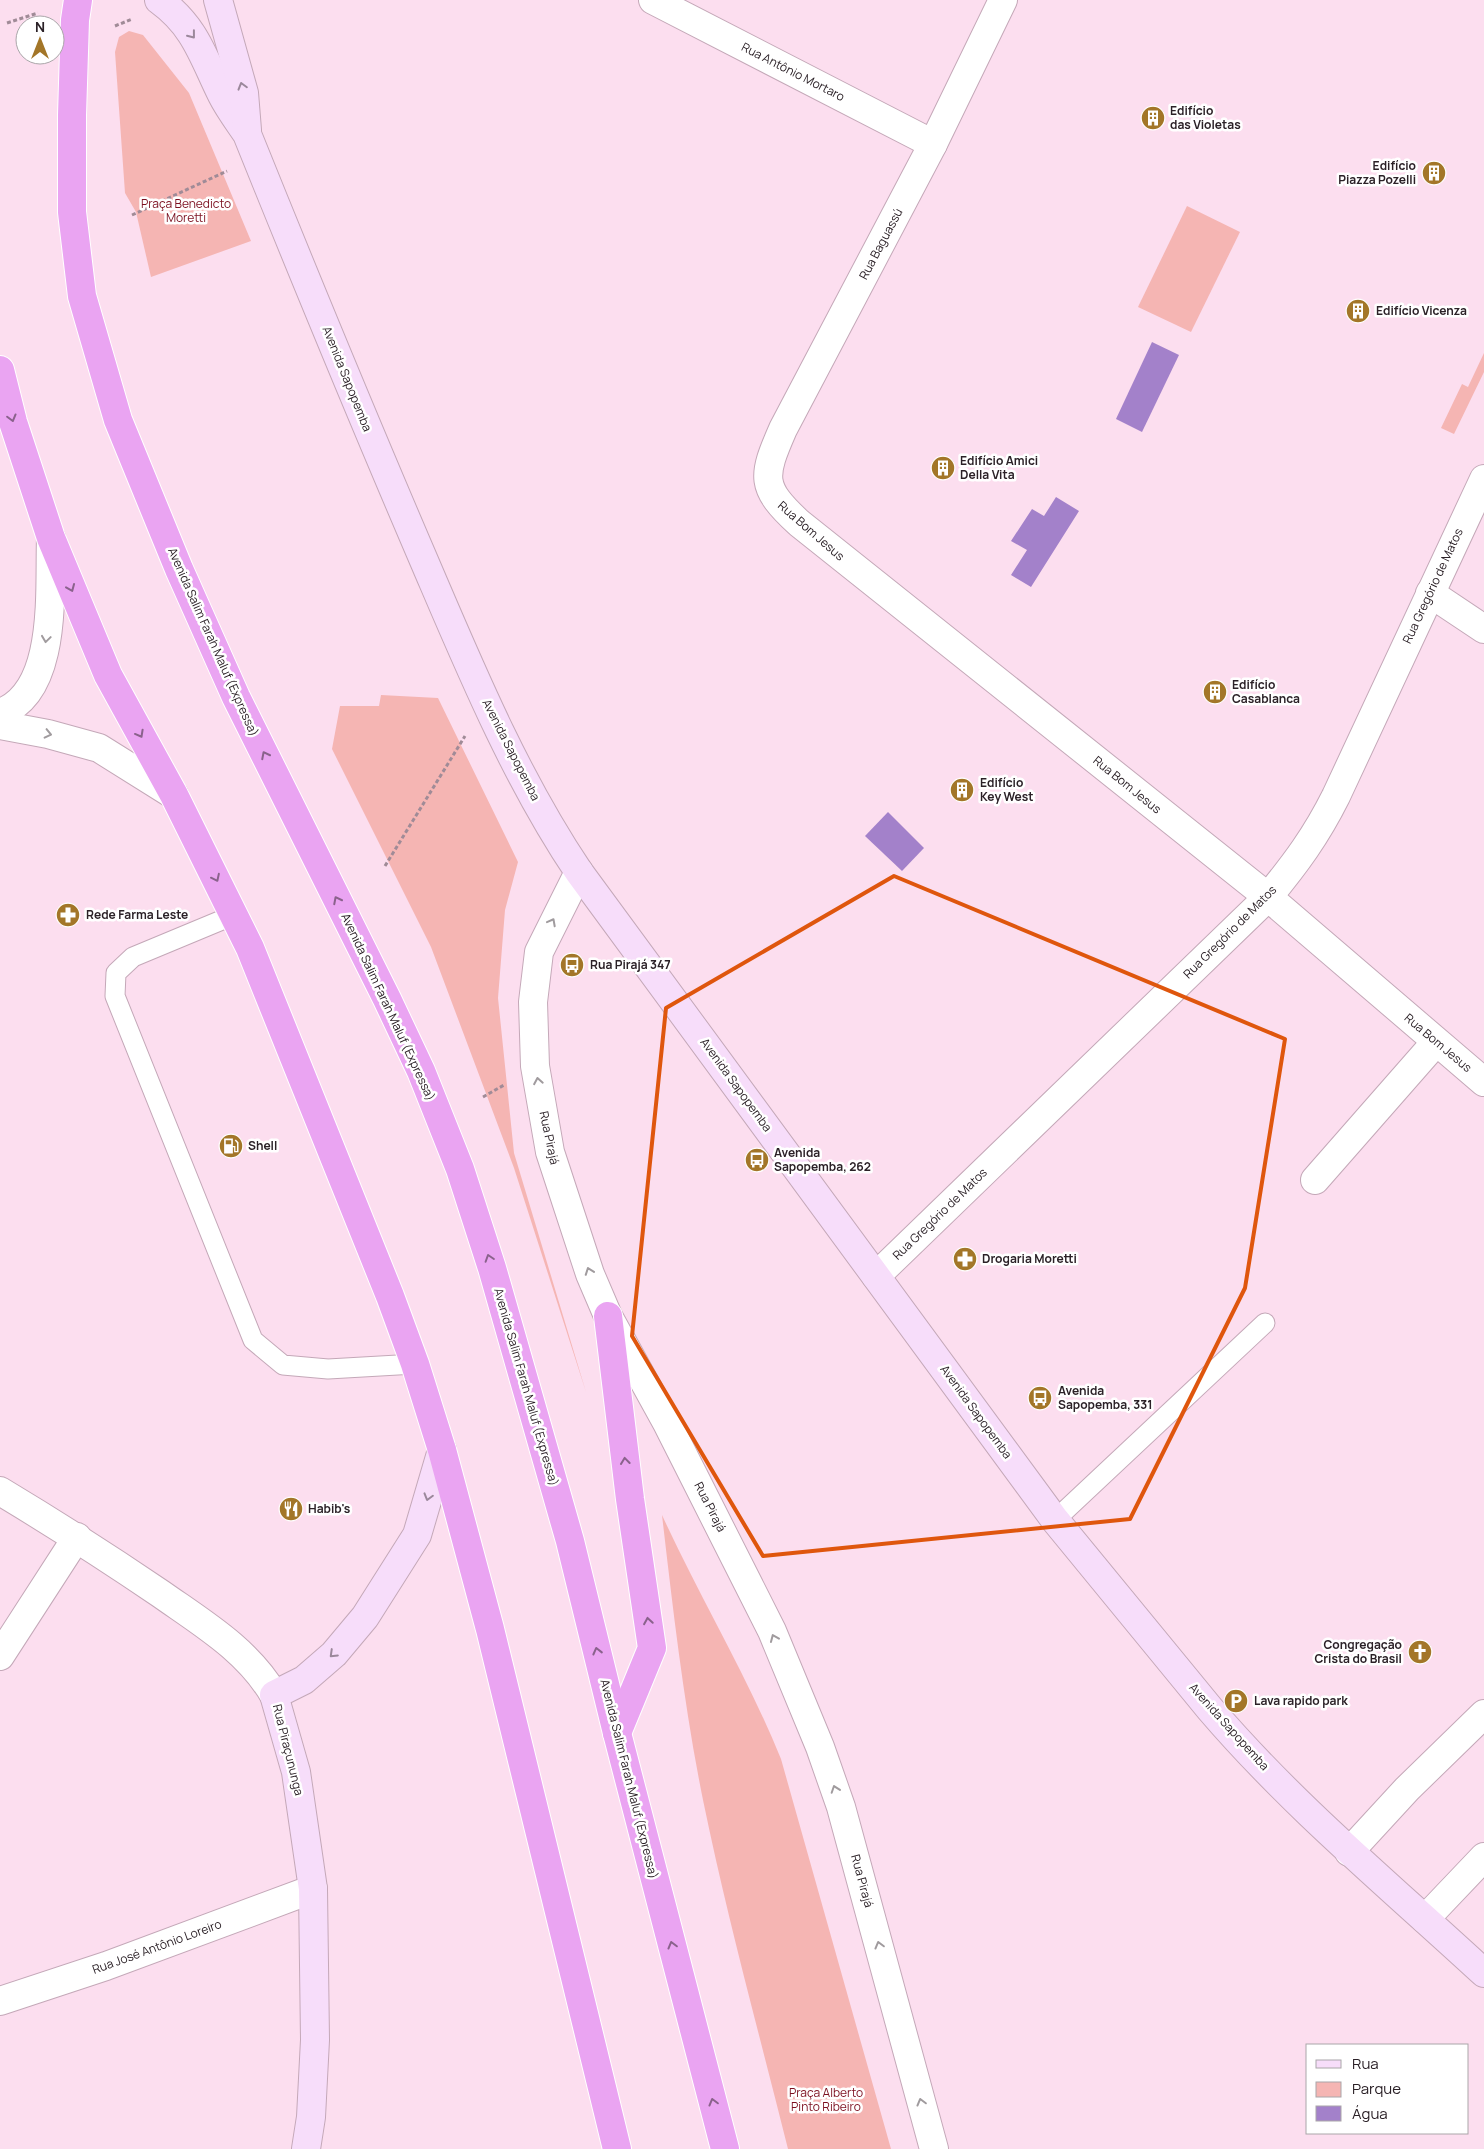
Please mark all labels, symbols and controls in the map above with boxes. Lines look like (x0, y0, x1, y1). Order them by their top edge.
north arrow (15, 15, 65, 65)
text: N (35, 17, 45, 36)
one-way arrow (187, 29, 196, 38)
street label: Rua Antônio Mortaro (739, 38, 848, 105)
one-way arrow (237, 83, 247, 91)
place label: Edifício das Violetas (1170, 102, 1241, 133)
building icon: Edifício das Violetas (1140, 105, 1166, 131)
place label: Edifício Piazza Pozelli (1338, 157, 1416, 188)
building icon: Edifício Piazza Pozelli (1421, 160, 1447, 186)
park label: Praça Benedicto Moretti (141, 195, 231, 226)
street label: Rua Baguassú (855, 205, 906, 282)
building icon: Edifício Vicenza (1345, 298, 1371, 324)
place label: Edifício Vicenza (1376, 302, 1467, 319)
street label: Avenida Sapopemba (319, 324, 376, 434)
one-way arrow (6, 413, 17, 422)
place label: Edifício Amici Della Vita (960, 452, 1038, 483)
building icon: Edifício Amici Della Vita (930, 455, 956, 481)
street label: Rua Bom Jesus (774, 497, 848, 564)
street label: Rua Gregório de Matos (1398, 525, 1467, 646)
street label: Avenida Salim Farah Maluf (Expressa) (164, 545, 263, 739)
one-way arrow (65, 583, 75, 592)
one-way arrow (41, 636, 52, 644)
place label: Edifício Casablanca (1232, 676, 1300, 707)
building icon: Edifício Casablanca (1202, 679, 1228, 705)
street label: Avenida Sapopemba (478, 696, 544, 804)
one-way arrow (43, 728, 52, 739)
one-way arrow (134, 729, 144, 738)
one-way arrow (261, 751, 271, 760)
street label: Rua Bom Jesus (1090, 752, 1165, 817)
place label: Edifício Key West (980, 774, 1033, 805)
building icon: Edifício Key West (949, 777, 975, 803)
one-way arrow (209, 873, 220, 882)
street label: Rua Gregório de Matos (1179, 881, 1280, 982)
one-way arrow (333, 896, 344, 905)
pharmacy icon: Rede Farma Leste (55, 902, 81, 928)
place label: Rede Farma Leste (86, 906, 188, 923)
street label: Avenida Salim Farah Maluf (Expressa) (337, 910, 439, 1103)
one-way arrow (546, 918, 556, 927)
bus stop icon: Rua Pirajá 347 (559, 952, 585, 978)
place label: Rua Pirajá 347 (590, 956, 671, 973)
street label: Rua Bom Jesus (1401, 1009, 1476, 1076)
street label: Avenida Sapopemba (697, 1034, 776, 1135)
one-way arrow (533, 1077, 544, 1085)
street label: Rua Pirajá (536, 1110, 563, 1166)
fuel station icon: Shell (218, 1133, 244, 1159)
place label: Shell (248, 1137, 277, 1154)
place label: Avenida Sapopemba, 262 (774, 1144, 871, 1175)
bus stop icon: Avenida Sapopemba, 262 (744, 1147, 770, 1173)
street label: Rua Gregório de Matos (889, 1164, 991, 1263)
pharmacy icon: Drogaria Moretti (952, 1246, 978, 1272)
place label: Drogaria Moretti (982, 1250, 1077, 1267)
one-way arrow (485, 1255, 495, 1263)
one-way arrow (585, 1268, 595, 1276)
street label: Avenida Salim Farah Maluf (Expressa) (490, 1286, 563, 1488)
street label: Avenida Sapopemba (937, 1361, 1016, 1462)
place label: Avenida Sapopemba, 331 (1058, 1382, 1152, 1413)
bus stop icon: Avenida Sapopemba, 331 (1027, 1385, 1053, 1411)
one-way arrow (620, 1456, 631, 1464)
street label: Rua Pirajá (691, 1479, 730, 1535)
one-way arrow (424, 1492, 434, 1500)
restaurant icon: Habib's (278, 1496, 304, 1522)
place label: Habib's (308, 1500, 351, 1517)
one-way arrow (644, 1617, 654, 1626)
one-way arrow (770, 1634, 781, 1643)
place label: Congregação Crista do Brasil (1314, 1636, 1402, 1667)
church icon: Congregação Crista do Brasil (1407, 1639, 1433, 1665)
one-way arrow (592, 1647, 603, 1656)
one-way arrow (330, 1648, 339, 1657)
street label: Avenida Salim Farah Maluf (Expressa) (596, 1677, 663, 1880)
street label: Avenida Sapopemba (1186, 1679, 1273, 1774)
parking icon: Lava rapido park (1223, 1688, 1249, 1714)
place label: Lava rapido park (1254, 1692, 1348, 1709)
street label: Rua Piraçununga (269, 1702, 308, 1797)
one-way arrow (831, 1785, 841, 1793)
street label: Rua Pirajá (847, 1852, 878, 1909)
street label: Rua José Antônio Loreiro (90, 1915, 224, 1978)
one-way arrow (667, 1940, 678, 1949)
one-way arrow (875, 1941, 885, 1949)
legend (1306, 2044, 1469, 2134)
text: Rua (1352, 2053, 1379, 2074)
text: Parque (1352, 2078, 1401, 2099)
park label: Praça Alberto Pinto Ribeiro (789, 2084, 863, 2115)
one-way arrow (708, 2097, 719, 2106)
one-way arrow (916, 2097, 927, 2106)
text: Água (1352, 2103, 1388, 2124)

